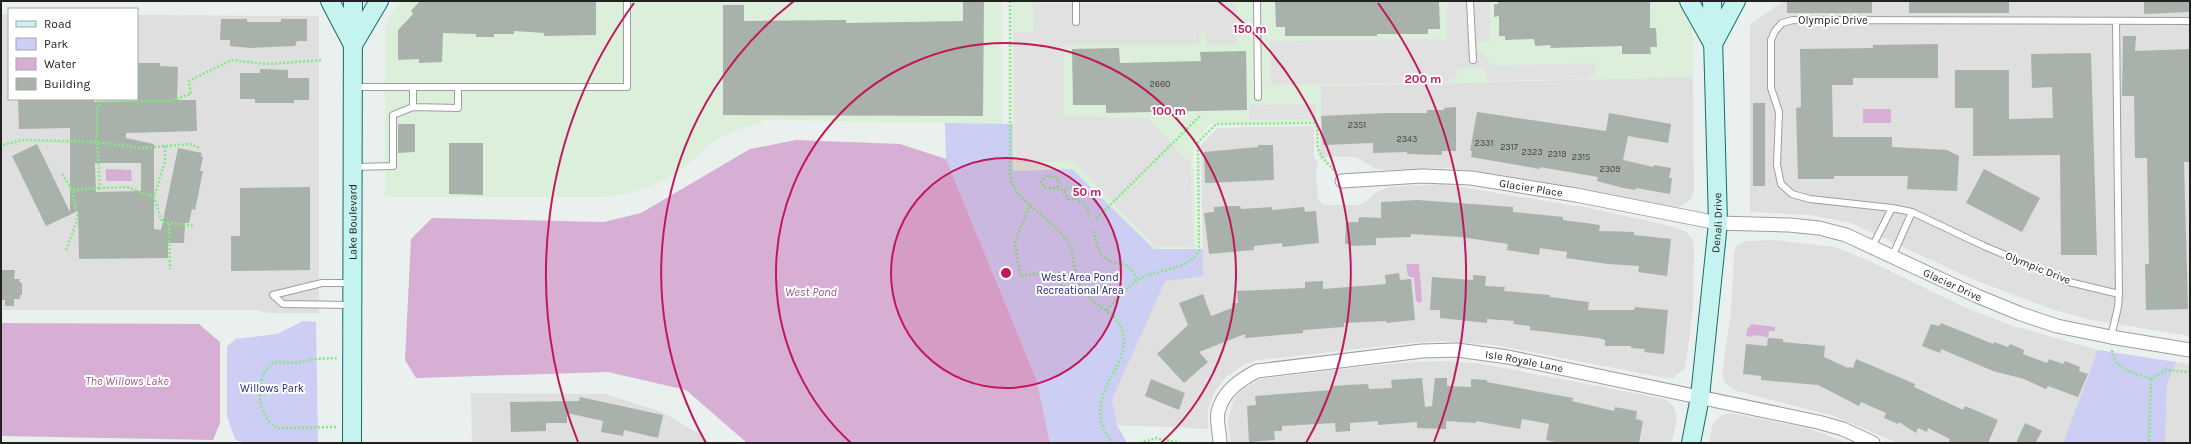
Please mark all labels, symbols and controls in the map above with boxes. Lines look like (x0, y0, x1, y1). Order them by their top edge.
legend (8, 8, 138, 100)
street label: Olympic Drive (1798, 14, 1868, 27)
text: Road (44, 17, 72, 31)
text: 150 m (1233, 22, 1267, 36)
text: Park (44, 37, 69, 51)
text: Water (44, 57, 77, 71)
text: 200 m (1405, 72, 1441, 86)
text: Building (44, 77, 91, 91)
house number: 2660 (1150, 79, 1170, 89)
text: 100 m (1152, 104, 1186, 118)
house number: 2351 (1348, 120, 1366, 130)
house number: 2343 (1397, 134, 1417, 144)
house number: 2331 (1475, 138, 1493, 148)
house number: 2317 (1500, 142, 1519, 152)
house number: 2323 (1521, 147, 1543, 157)
house number: 2319 (1548, 149, 1566, 159)
house number: 2315 (1572, 152, 1590, 162)
house number: 2309 (1599, 164, 1621, 174)
street label: Glacier Place (1498, 176, 1564, 199)
street label: Lake Boulevard (346, 184, 359, 260)
text: 50 m (1073, 185, 1102, 199)
street label: Denali Drive (1708, 192, 1725, 253)
street label: Olympic Drive (2003, 249, 2073, 287)
street label: Glacier Drive (1921, 265, 1984, 304)
centre of rings (999, 266, 1013, 280)
park label: West Area Pond Recreational Area (1036, 271, 1124, 297)
water label: West Pond (785, 285, 838, 299)
street label: Isle Royale Lane (1484, 347, 1565, 375)
water label: The Willows Lake (85, 374, 169, 388)
park label: Willows Park (240, 382, 304, 395)

